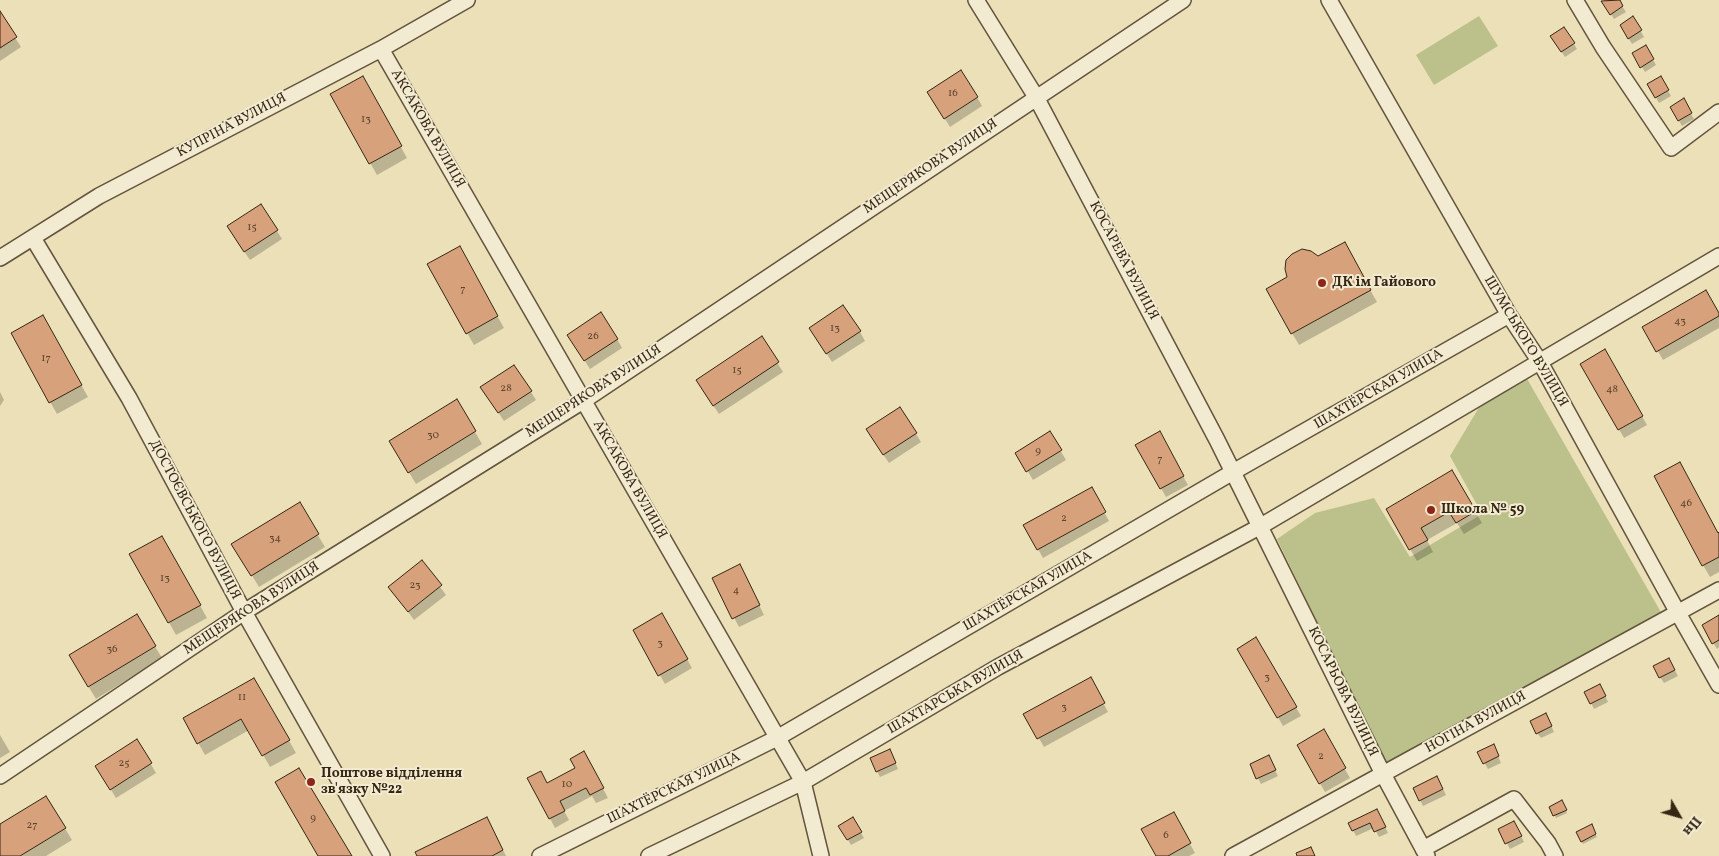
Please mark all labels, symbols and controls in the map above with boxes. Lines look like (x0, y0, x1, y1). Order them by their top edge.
street label: АКСАКОВА ВУЛИЦЯ (386, 67, 468, 191)
house number: 16 (948, 87, 958, 101)
street label: КУПРІНА ВУЛИЦЯ (174, 90, 290, 162)
house number: 13 (361, 113, 371, 127)
street label: МЕЩЕРЯКОВА ВУЛИЦЯ (861, 116, 1001, 218)
street label: КОСАРЕВА ВУЛИЦЯ (1085, 199, 1161, 323)
house number: 15 (247, 221, 257, 235)
street label: ШУМСЬКОГО ВУЛИЦЯ (1479, 273, 1571, 411)
place label: ДК ім Гайового (1332, 275, 1436, 291)
marker: ДК ім Гайового (1316, 277, 1328, 289)
house number: 7 (460, 283, 466, 297)
house number: 43 (1674, 315, 1686, 329)
house number: 13 (830, 322, 840, 336)
house number: 26 (587, 330, 599, 344)
street label: МЕЩЕРЯКОВА ВУЛИЦЯ (523, 342, 665, 442)
street label: ШАХТЁРСКАЯ УЛИЦА (1311, 346, 1447, 434)
house number: 17 (41, 352, 51, 366)
house number: 15 (732, 364, 742, 378)
house number: 28 (500, 382, 512, 396)
house number: 48 (1606, 383, 1618, 397)
street label: АКСАКОВА ВУЛИЦЯ (588, 418, 670, 542)
house number: 30 (427, 429, 439, 443)
street label: ДОСТОЄВСЬКОГО ВУЛИЦЯ (145, 437, 243, 603)
house number: 9 (1035, 445, 1041, 459)
house number: 7 (1157, 453, 1163, 467)
house number: 46 (1680, 497, 1692, 511)
place label: Школа № 59 (1441, 502, 1524, 518)
marker: Школа № 59 (1425, 504, 1437, 516)
house number: 2 (1061, 512, 1067, 526)
house number: 34 (269, 532, 281, 546)
street label: ШАХТЁРСКАЯ УЛИЦА (960, 548, 1096, 636)
street label: МЕЩЕРЯКОВА ВУЛИЦЯ (181, 559, 323, 659)
house number: 13 (160, 572, 170, 586)
house number: 23 (409, 579, 421, 593)
house number: 4 (733, 584, 739, 598)
street label: КОСАРЬОВА ВУЛИЦЯ (1303, 624, 1381, 760)
house number: 3 (657, 637, 663, 651)
house number: 36 (106, 643, 118, 657)
street label: ШАХТАРСЬКА ВУЛИЦЯ (885, 647, 1027, 739)
house number: 3 (1264, 671, 1270, 685)
street label: НОГІНА ВУЛИЦЯ (1423, 688, 1529, 758)
house number: 11 (238, 691, 246, 705)
house number: 3 (1061, 701, 1067, 715)
street label: ШАХТЁРСКАЯ УЛИЦА (605, 749, 743, 829)
house number: 2 (1318, 750, 1324, 764)
house number: 25 (118, 757, 130, 771)
place label: Поштове відділення зв'язку №22 (321, 766, 462, 799)
marker: Поштове відділення зв'язку №22 (305, 776, 317, 788)
house number: 10 (562, 778, 572, 792)
north arrow (1654, 791, 1704, 841)
house number: 9 (310, 812, 316, 826)
text: Пн (1678, 812, 1705, 839)
house number: 27 (27, 819, 37, 833)
house number: 6 (1163, 829, 1169, 843)

